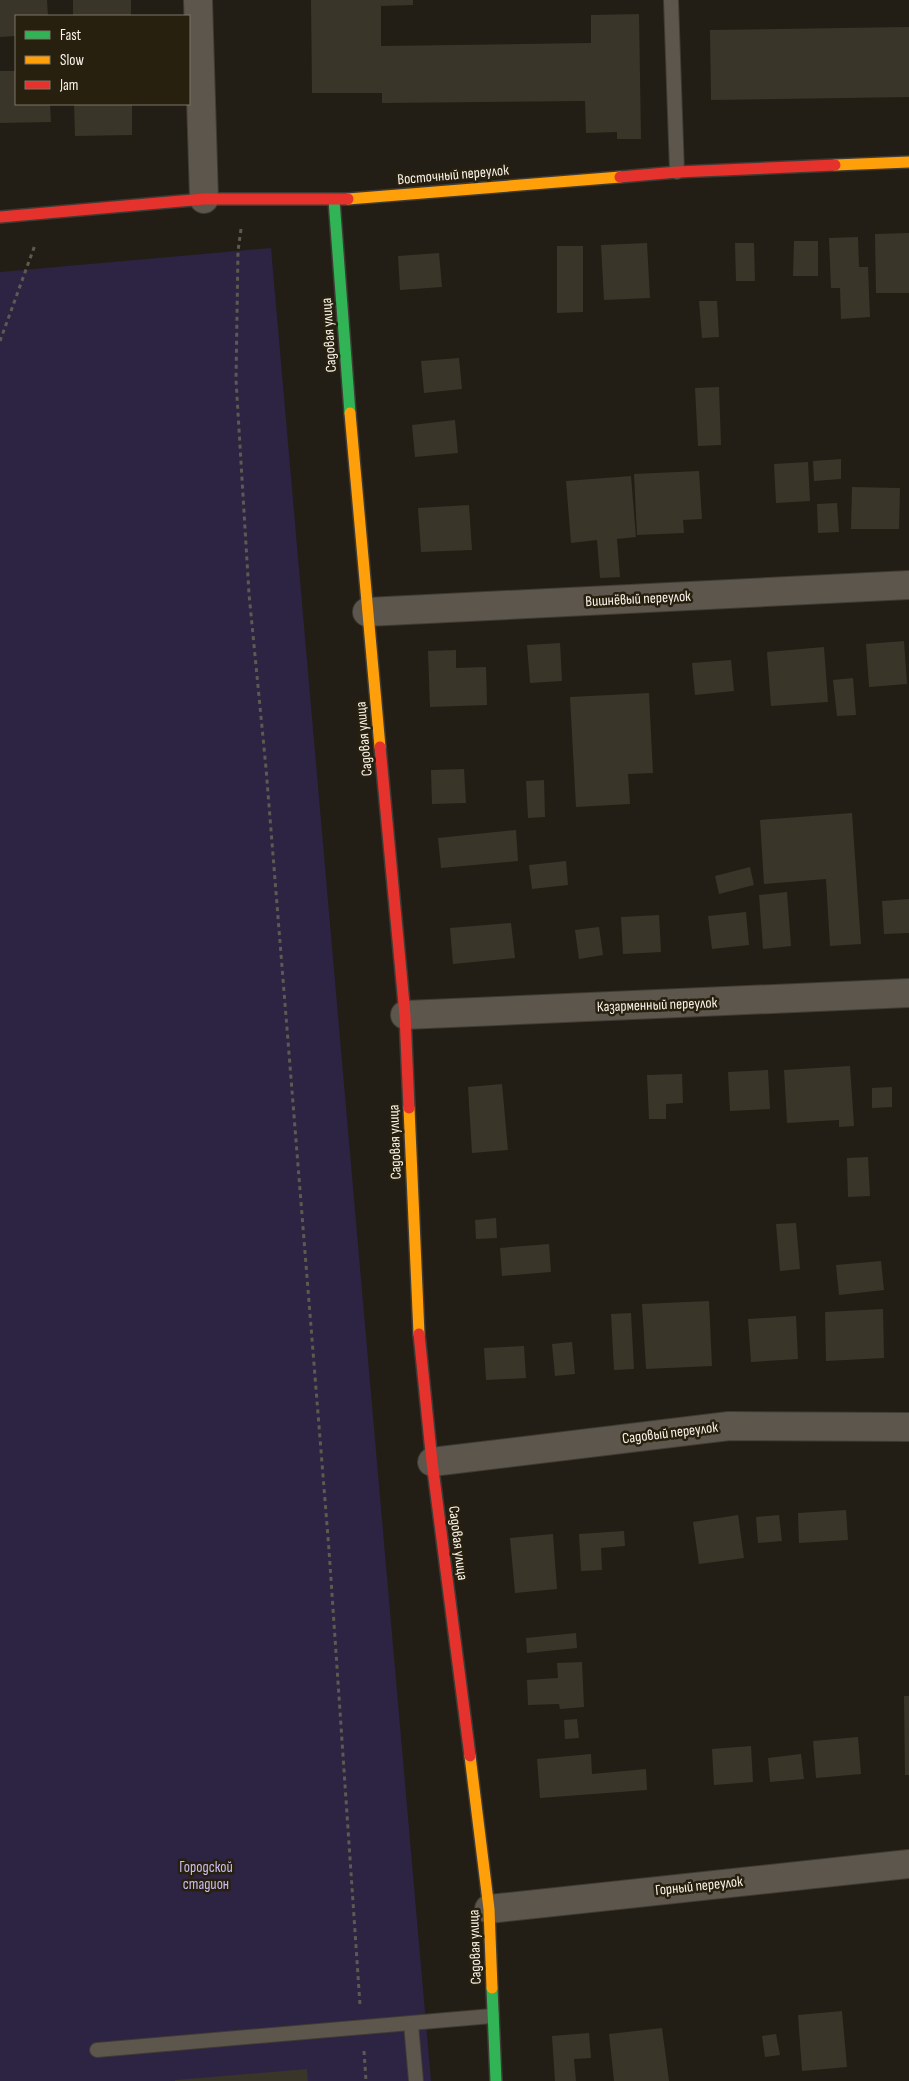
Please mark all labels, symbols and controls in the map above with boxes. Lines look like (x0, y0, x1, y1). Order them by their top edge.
legend (15, 15, 190, 105)
text: Fast (60, 26, 82, 45)
text: Slow (60, 51, 84, 70)
text: Jam (59, 76, 78, 95)
street label: Восточный переулок (397, 161, 510, 189)
street label: Садовая улица (317, 297, 341, 373)
street label: Вишнёвый переулок (585, 587, 692, 611)
street label: Садовая улица (351, 701, 377, 777)
street label: Казарменный переулок (596, 993, 718, 1017)
street label: Садовая улица (384, 1104, 406, 1180)
street label: Садовый переулок (621, 1418, 719, 1448)
street label: Садовая улица (444, 1505, 472, 1581)
park label: Городской стадион (179, 1858, 233, 1894)
street label: Горный переулок (654, 1872, 744, 1900)
street label: Садовая улица (464, 1909, 486, 1985)

